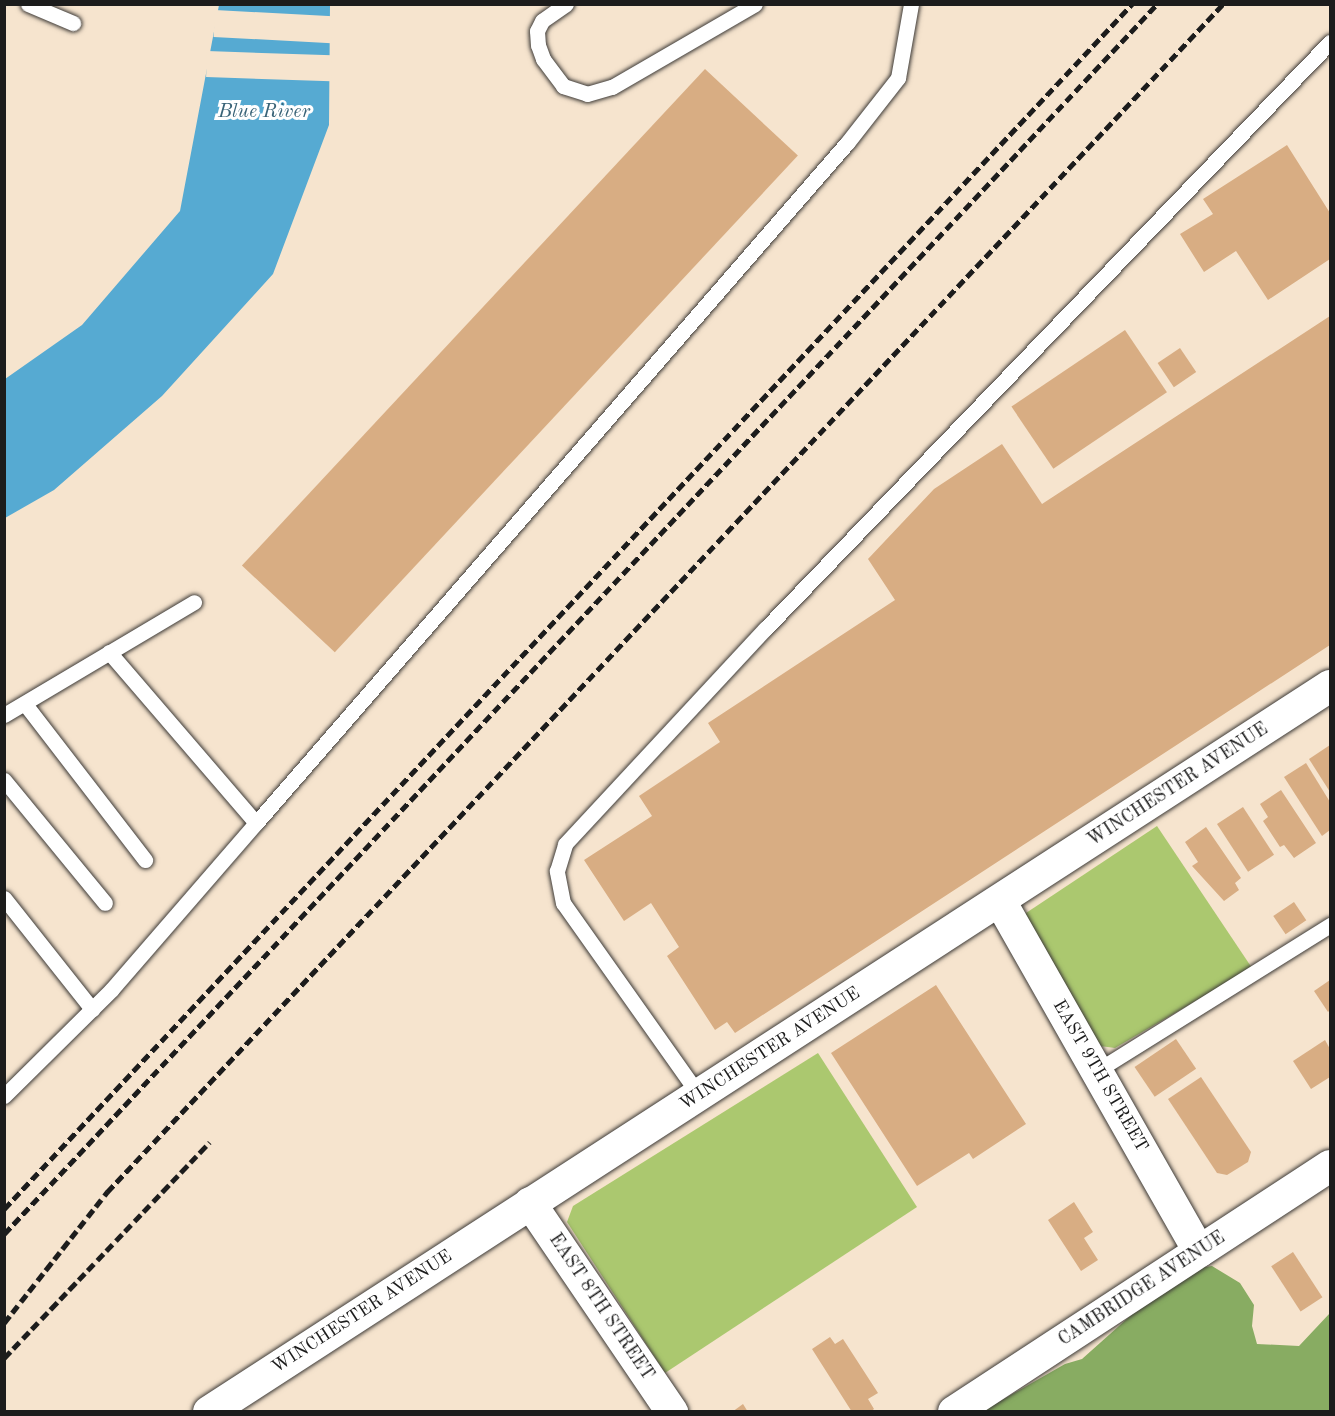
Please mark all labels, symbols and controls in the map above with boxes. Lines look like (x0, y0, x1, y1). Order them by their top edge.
water label: Blue River (218, 100, 310, 124)
street label: WINCHESTER AVENUE (1084, 719, 1272, 851)
street label: WINCHESTER AVENUE (676, 983, 864, 1115)
street label: EAST 9TH STREET (1048, 996, 1152, 1156)
street label: CAMBRIDGE AVENUE (1055, 1227, 1229, 1351)
street label: EAST 8TH STREET (544, 1230, 658, 1384)
street label: WINCHESTER AVENUE (268, 1246, 456, 1378)

